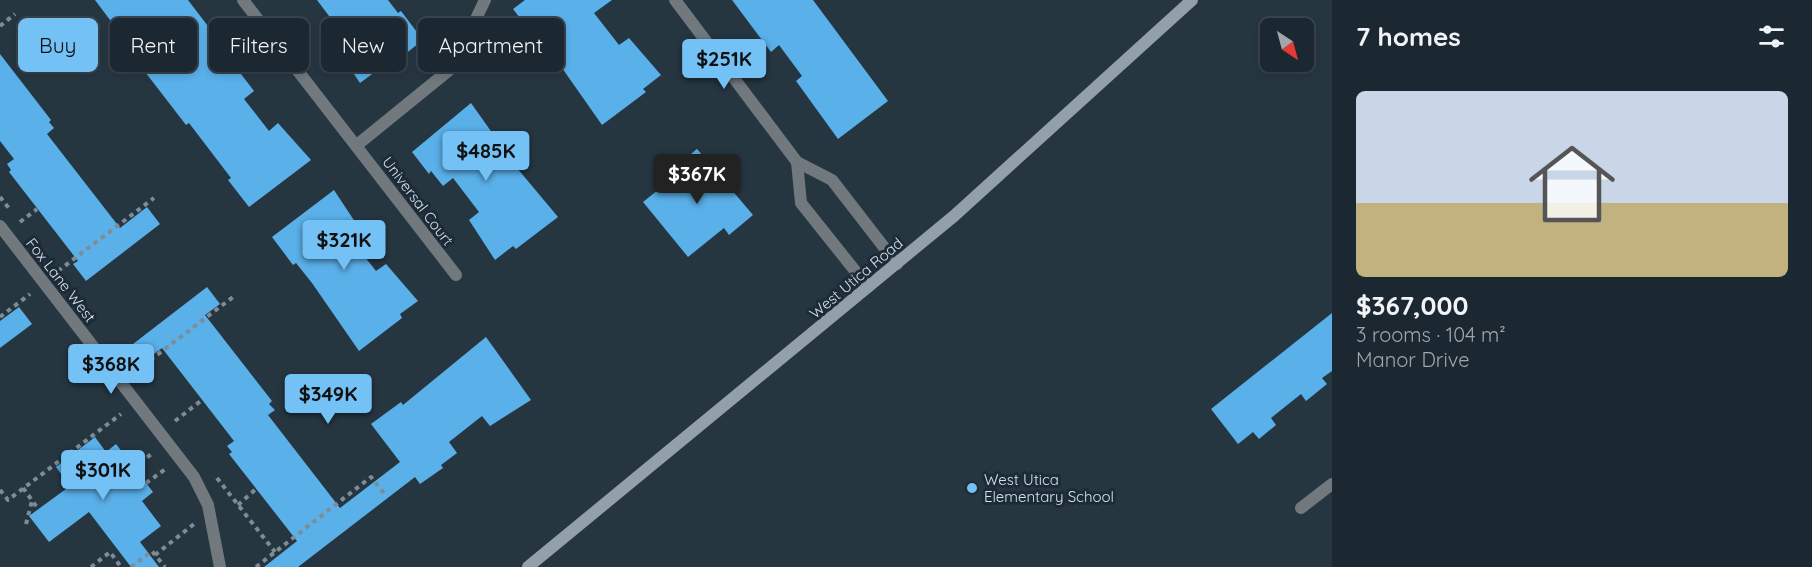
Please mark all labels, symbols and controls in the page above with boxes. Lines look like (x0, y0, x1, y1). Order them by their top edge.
chip: Buy (18, 18, 98, 72)
chip: Rent (110, 18, 197, 72)
chip: Filters (209, 18, 309, 72)
chip: New (321, 18, 406, 72)
chip: Apartment (418, 18, 564, 72)
north arrow (1260, 18, 1314, 72)
map controls (1260, 18, 1314, 72)
text: 7 homes (1356, 20, 1461, 53)
icon: filters (1755, 20, 1788, 53)
pin: $251K (682, 39, 766, 90)
text: $251K (696, 46, 752, 71)
icon: home (1518, 130, 1626, 238)
pin: $485K (444, 131, 528, 182)
text: $485K (456, 138, 516, 163)
street label: Universal Court (378, 153, 458, 249)
pin: $367K (655, 154, 739, 205)
text: $367K (668, 161, 726, 186)
pin: $321K (302, 220, 386, 271)
text: $321K (317, 227, 371, 252)
street label: West Utica Road (805, 233, 907, 323)
street label: Fox Lane West (22, 234, 100, 326)
text: $367,000 (1356, 289, 1468, 322)
text: 3 rooms · 104 m² (1356, 322, 1506, 347)
pin: $368K (69, 344, 153, 395)
text: Manor Drive (1356, 347, 1470, 372)
text: $368K (82, 351, 140, 376)
pin: $349K (286, 374, 370, 425)
text: $349K (299, 381, 357, 406)
pin: $301K (61, 450, 145, 501)
text: $301K (75, 457, 131, 482)
place label: West Utica Elementary School (984, 470, 1114, 506)
marker: West Utica Elementary School (965, 481, 979, 495)

